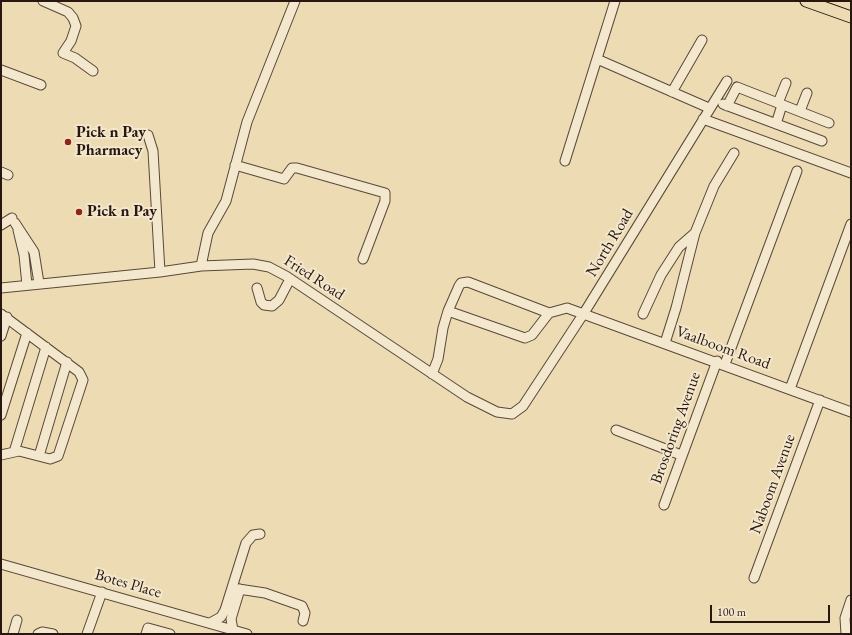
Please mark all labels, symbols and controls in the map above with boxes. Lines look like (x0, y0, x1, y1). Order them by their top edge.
place label: Pick n Pay Pharmacy (76, 123, 146, 161)
marker: Pick n Pay Pharmacy (63, 137, 73, 147)
place label: Pick n Pay (87, 202, 157, 222)
street label: North Road (582, 206, 638, 280)
marker: Pick n Pay (74, 207, 84, 217)
street label: Fried Road (280, 251, 348, 305)
street label: Vaalboom Road (673, 322, 773, 374)
street label: Brosdoring Avenue (647, 369, 705, 487)
street label: Naboom Avenue (746, 432, 800, 536)
street label: Botes Place (92, 565, 164, 603)
scale bar (712, 597, 832, 623)
text: 100 m (717, 604, 746, 620)

